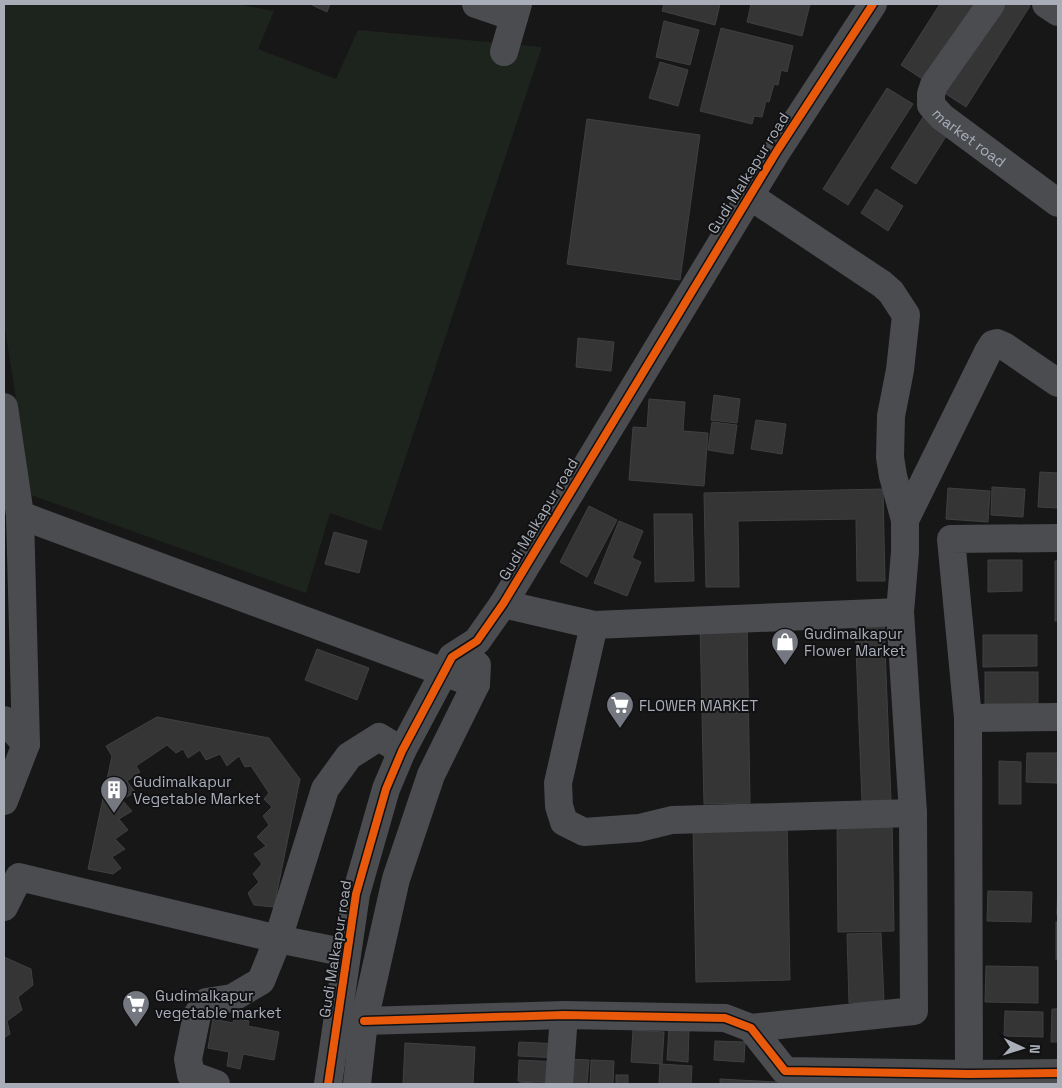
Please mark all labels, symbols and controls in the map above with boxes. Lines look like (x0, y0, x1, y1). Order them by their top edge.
street label: market road (929, 104, 1010, 171)
street label: Gudi Malkapur road (703, 109, 793, 237)
street label: Gudi Malkapur road (494, 454, 582, 584)
place label: Gudimalkapur Flower Market (804, 624, 906, 660)
shop icon: Gudimalkapur Flower Market (770, 627, 800, 666)
supermarket icon: FLOWER MARKET (605, 690, 635, 729)
place label: FLOWER MARKET (639, 696, 758, 715)
place label: Gudimalkapur Vegetable Market (133, 772, 261, 808)
building icon: Gudimalkapur Vegetable Market (99, 775, 129, 814)
street label: Gudi Malkapur road (315, 879, 355, 1019)
place label: Gudimalkapur vegetable market (155, 986, 282, 1022)
supermarket icon: Gudimalkapur vegetable market (121, 989, 151, 1028)
north arrow (997, 1023, 1047, 1073)
text: N (1026, 1044, 1044, 1054)

